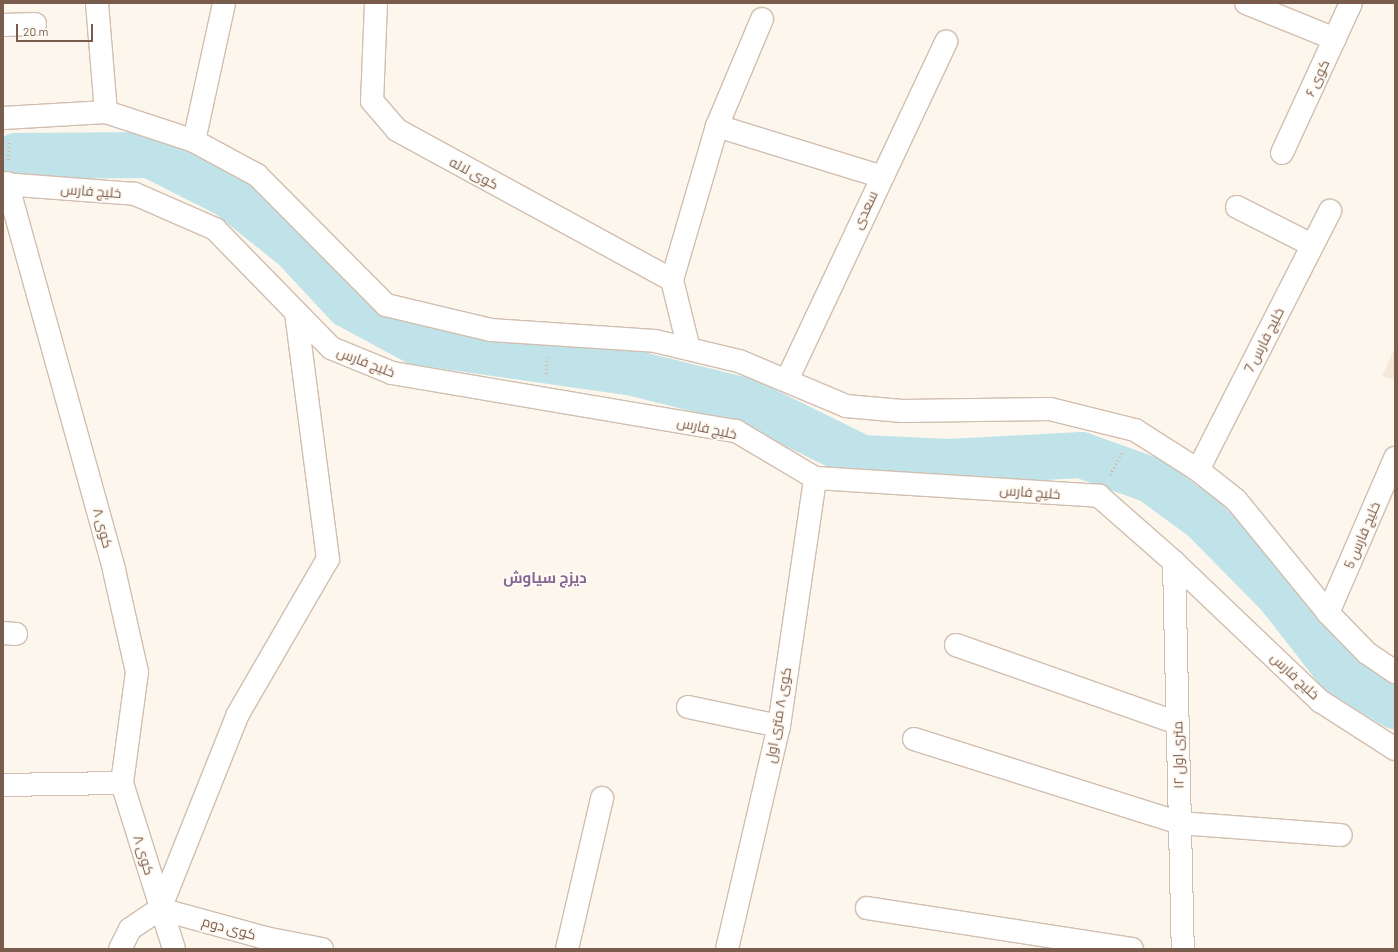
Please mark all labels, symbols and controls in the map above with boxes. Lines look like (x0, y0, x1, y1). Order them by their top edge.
scale bar (18, 16, 95, 42)
text: 20 m (23, 24, 49, 38)
street label: کوی ۶ (1301, 57, 1333, 99)
street label: کوی لاله (447, 153, 501, 193)
street label: خلیج فارس (60, 180, 122, 202)
street label: سعدی (849, 188, 881, 232)
street label: خلیج فارس 7 (1241, 305, 1287, 375)
street label: خلیج فارس (334, 343, 398, 381)
street label: خلیج فارس (675, 413, 739, 443)
street label: خلیج فارس (999, 481, 1061, 503)
street label: خلیج فارس 5 (1340, 499, 1384, 571)
street label: کوی ۸ (90, 506, 116, 550)
district label: دیزج سیاوش (503, 569, 587, 587)
street label: خلیج فارس (1267, 649, 1323, 703)
street label: کوی ۸ متری اول (761, 666, 795, 764)
street label: ۱۲ متری اول (1169, 721, 1187, 789)
street label: کوی ۸ (130, 833, 158, 877)
street label: کوی دوم (200, 913, 258, 943)

